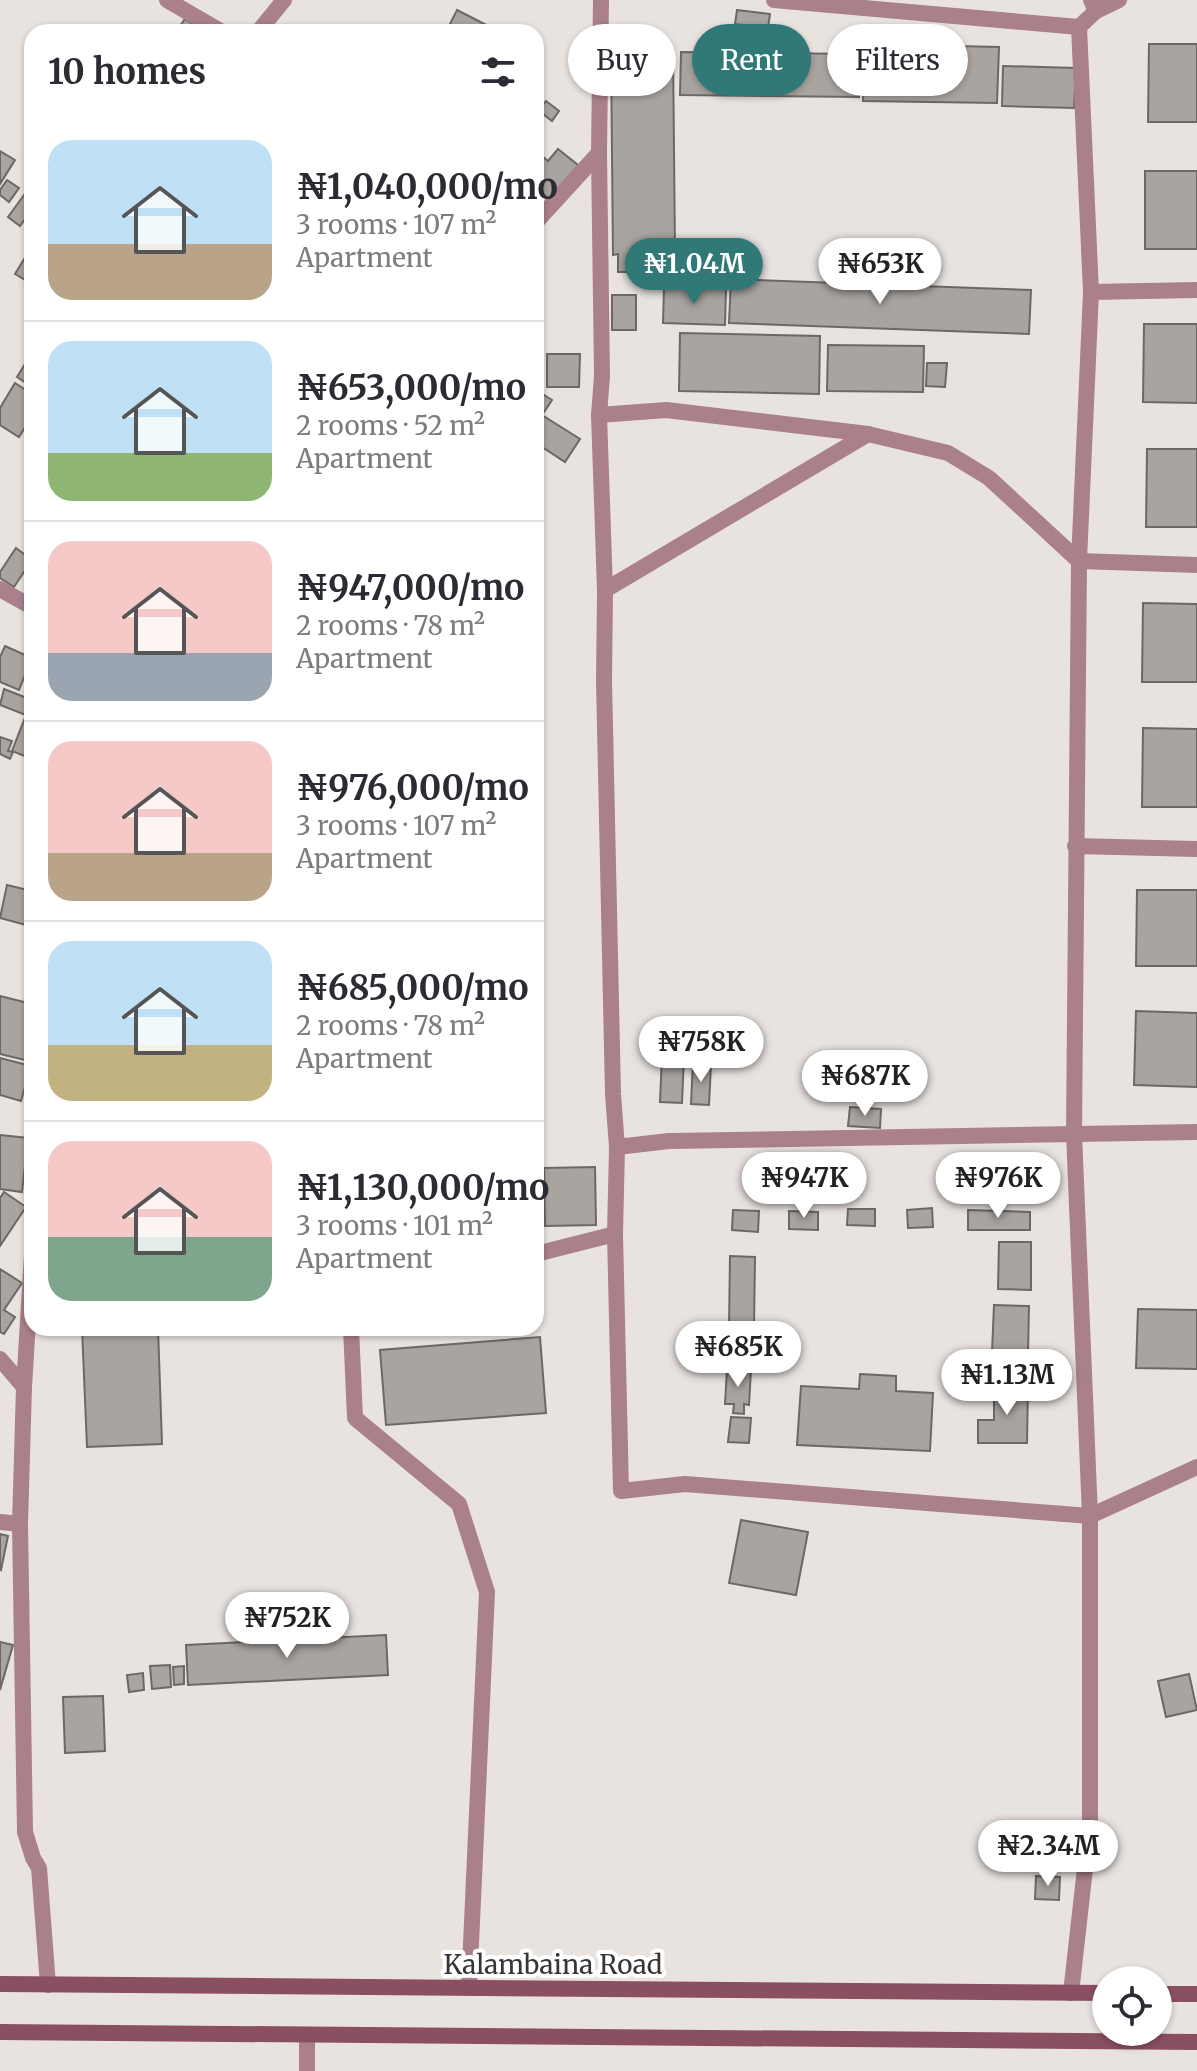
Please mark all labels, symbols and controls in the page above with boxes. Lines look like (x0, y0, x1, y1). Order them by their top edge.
chip: Buy (568, 24, 676, 96)
chip: Rent (692, 24, 811, 96)
chip: Filters (827, 24, 968, 96)
icon: filters (476, 50, 520, 94)
text: 10 homes (48, 51, 206, 93)
text: ₦1,040,000/mo (296, 166, 558, 208)
icon: home (112, 172, 208, 268)
text: 3 rooms · 107 m² (296, 208, 496, 241)
pin: ₦1.04M (629, 238, 759, 306)
pin: ₦653K (824, 238, 936, 306)
text: Apartment (296, 241, 433, 274)
text: ₦1.04M (643, 247, 745, 280)
text: ₦653K (836, 247, 924, 280)
text: ₦653,000/mo (296, 367, 526, 409)
icon: home (112, 373, 208, 469)
text: 2 rooms · 52 m² (296, 409, 485, 442)
text: Apartment (296, 442, 433, 475)
text: ₦947,000/mo (296, 567, 524, 609)
icon: home (112, 573, 208, 669)
text: 2 rooms · 78 m² (296, 609, 485, 642)
text: Apartment (296, 642, 433, 675)
text: ₦976,000/mo (296, 767, 529, 809)
icon: home (112, 773, 208, 869)
text: 3 rooms · 107 m² (296, 809, 496, 842)
text: Apartment (296, 842, 433, 875)
text: ₦685,000/mo (296, 967, 529, 1009)
icon: home (112, 973, 208, 1069)
text: 2 rooms · 78 m² (296, 1009, 485, 1042)
pin: ₦758K (645, 1016, 757, 1084)
text: ₦758K (657, 1025, 745, 1058)
text: Apartment (296, 1042, 433, 1075)
pin: ₦687K (809, 1050, 921, 1118)
text: ₦687K (820, 1059, 910, 1092)
pin: ₦947K (748, 1152, 860, 1220)
pin: ₦976K (942, 1152, 1054, 1220)
text: ₦947K (760, 1161, 848, 1194)
text: ₦976K (954, 1161, 1042, 1194)
text: ₦1,130,000/mo (296, 1167, 549, 1209)
icon: home (112, 1173, 208, 1269)
text: 3 rooms · 101 m² (296, 1209, 493, 1242)
text: Apartment (296, 1242, 433, 1275)
pin: ₦685K (682, 1321, 794, 1389)
text: ₦685K (693, 1330, 783, 1363)
pin: ₦1.13M (942, 1349, 1072, 1417)
text: ₦1.13M (959, 1358, 1055, 1391)
pin: ₦752K (231, 1592, 343, 1660)
text: ₦752K (243, 1601, 331, 1634)
pin: ₦2.34M (983, 1820, 1113, 1888)
text: ₦2.34M (996, 1829, 1100, 1862)
street label: Kalambaina Road (443, 1948, 663, 1981)
map controls (1092, 1966, 1172, 2046)
button: locate (1092, 1966, 1172, 2046)

